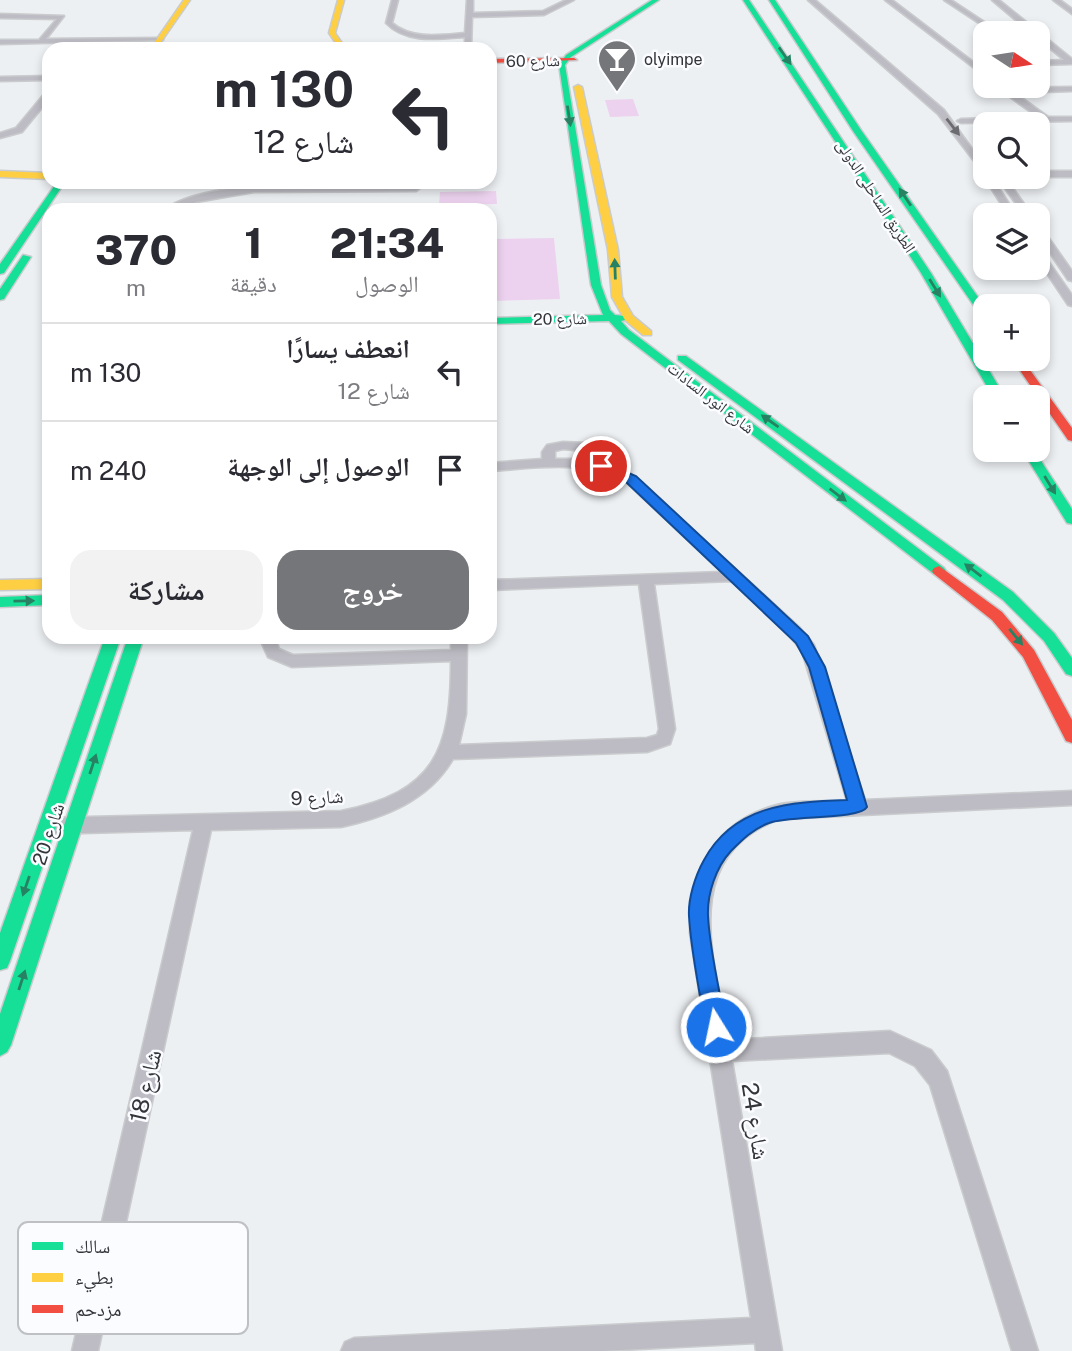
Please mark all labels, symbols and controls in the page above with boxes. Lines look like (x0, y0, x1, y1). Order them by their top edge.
north arrow (973, 21, 1050, 98)
map controls (973, 21, 1050, 462)
bar icon: olyimpe (596, 38, 638, 93)
one-way arrow (778, 47, 792, 65)
place label: olyimpe (644, 50, 703, 69)
street label: شارع 60 (506, 51, 560, 72)
text: 130 m (214, 60, 354, 118)
icon: left (378, 70, 469, 161)
one-way arrow (564, 105, 575, 127)
button: search (973, 112, 1050, 189)
one-way arrow (945, 118, 960, 135)
text: شارع 12 (253, 123, 354, 160)
street label: الطريق الساحلى الدولى (832, 136, 920, 257)
one-way arrow (898, 188, 912, 206)
button: layers (973, 203, 1050, 280)
text: 1 (244, 218, 263, 267)
text: 21:34 (330, 218, 444, 267)
text: 370 (95, 225, 177, 274)
one-way arrow (609, 258, 620, 280)
text: دقيقة (230, 270, 277, 297)
text: الوصول (355, 270, 419, 297)
text: m (126, 274, 146, 301)
one-way arrow (929, 278, 942, 298)
button: + (973, 294, 1050, 371)
street label: شارع 20 (533, 309, 587, 330)
text: انعطف يسارًا (286, 333, 410, 364)
icon: left (431, 353, 469, 391)
text: 130 m (70, 357, 142, 388)
street label: شارع انور السادات (663, 358, 758, 439)
text: شارع 12 (338, 377, 410, 404)
button: − (973, 385, 1050, 462)
one-way arrow (761, 414, 779, 428)
pin (571, 436, 631, 496)
icon: arrive (582, 447, 620, 485)
text: الوصول إلى الوجهة (227, 451, 410, 482)
icon: arrive (431, 451, 469, 489)
text: 240 m (70, 455, 147, 486)
one-way arrow (1043, 475, 1056, 495)
one-way arrow (829, 488, 847, 502)
button: مشاركة (70, 550, 263, 630)
button: خروج (277, 550, 469, 630)
one-way arrow (964, 564, 982, 578)
one-way arrow (14, 595, 36, 607)
one-way arrow (1008, 627, 1023, 645)
one-way arrow (88, 754, 99, 775)
street label: شارع 9 (290, 785, 344, 810)
street label: شارع 20 (28, 800, 69, 868)
one-way arrow (20, 876, 31, 897)
one-way arrow (17, 970, 27, 991)
position arrow (679, 990, 753, 1064)
street label: شارع 18 (124, 1047, 168, 1125)
street label: شارع 24 (735, 1081, 775, 1162)
legend (18, 1222, 248, 1334)
text: سالك (75, 1235, 110, 1257)
text: بطيء (75, 1266, 114, 1293)
text: مزدحم (75, 1298, 121, 1322)

